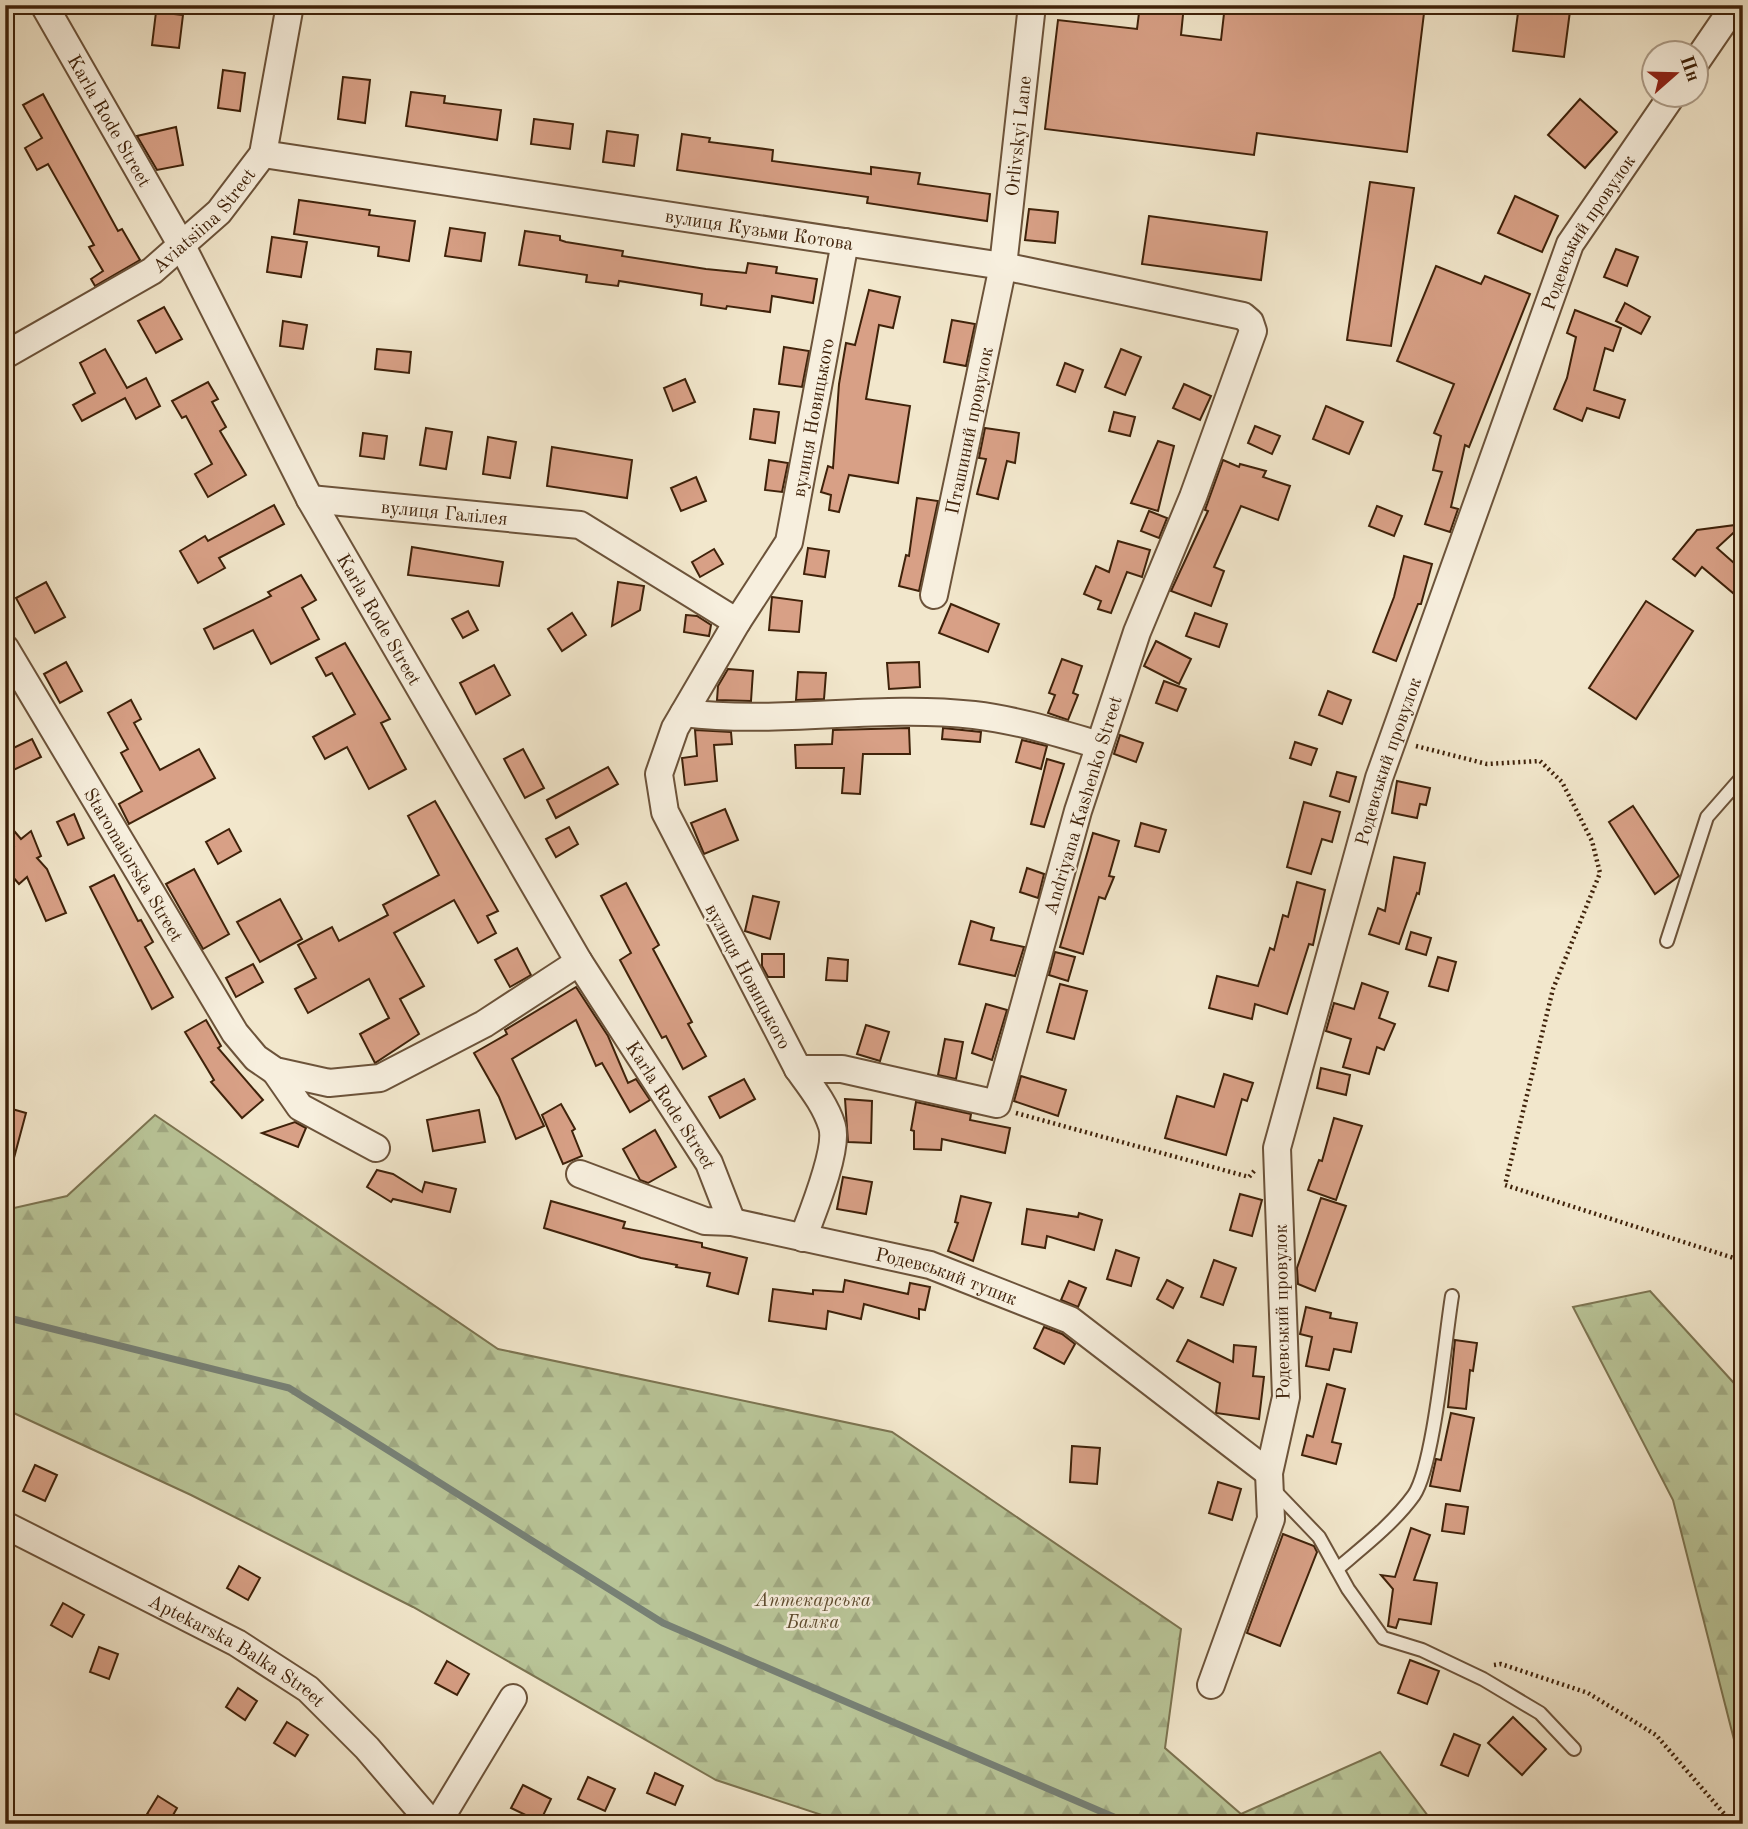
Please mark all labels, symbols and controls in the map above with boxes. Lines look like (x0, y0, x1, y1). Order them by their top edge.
north arrow (1640, 38, 1710, 108)
street label: Karla Rode Street (63, 52, 153, 191)
text: Пн (1675, 53, 1702, 85)
street label: Orlivskyi Lane (1004, 75, 1036, 198)
street label: Родевський провулок (1540, 152, 1640, 313)
street label: Aviatsiina Street (150, 166, 260, 278)
street label: вулиця Кузьми Котова (663, 208, 855, 255)
street label: вулиця Новицького (791, 337, 839, 499)
street label: Пташиний провулок (944, 345, 998, 517)
street label: вулиця Галілея (380, 499, 508, 530)
street label: Karla Rode Street (332, 551, 423, 689)
street label: Родевський провулок (1354, 675, 1426, 848)
street label: Andriyana Kashenko Street (1042, 694, 1127, 917)
street label: Staromaiorska Street (79, 786, 185, 946)
street label: вулиця Новицького (701, 902, 793, 1053)
street label: Karla Rode Street (621, 1039, 717, 1172)
street label: Родевський провулок (1272, 1223, 1295, 1400)
street label: Родевський тупик (873, 1246, 1020, 1310)
park label: Аптекарська Балка (754, 1592, 871, 1633)
street label: Aptekarska Balka Street (145, 1593, 327, 1712)

